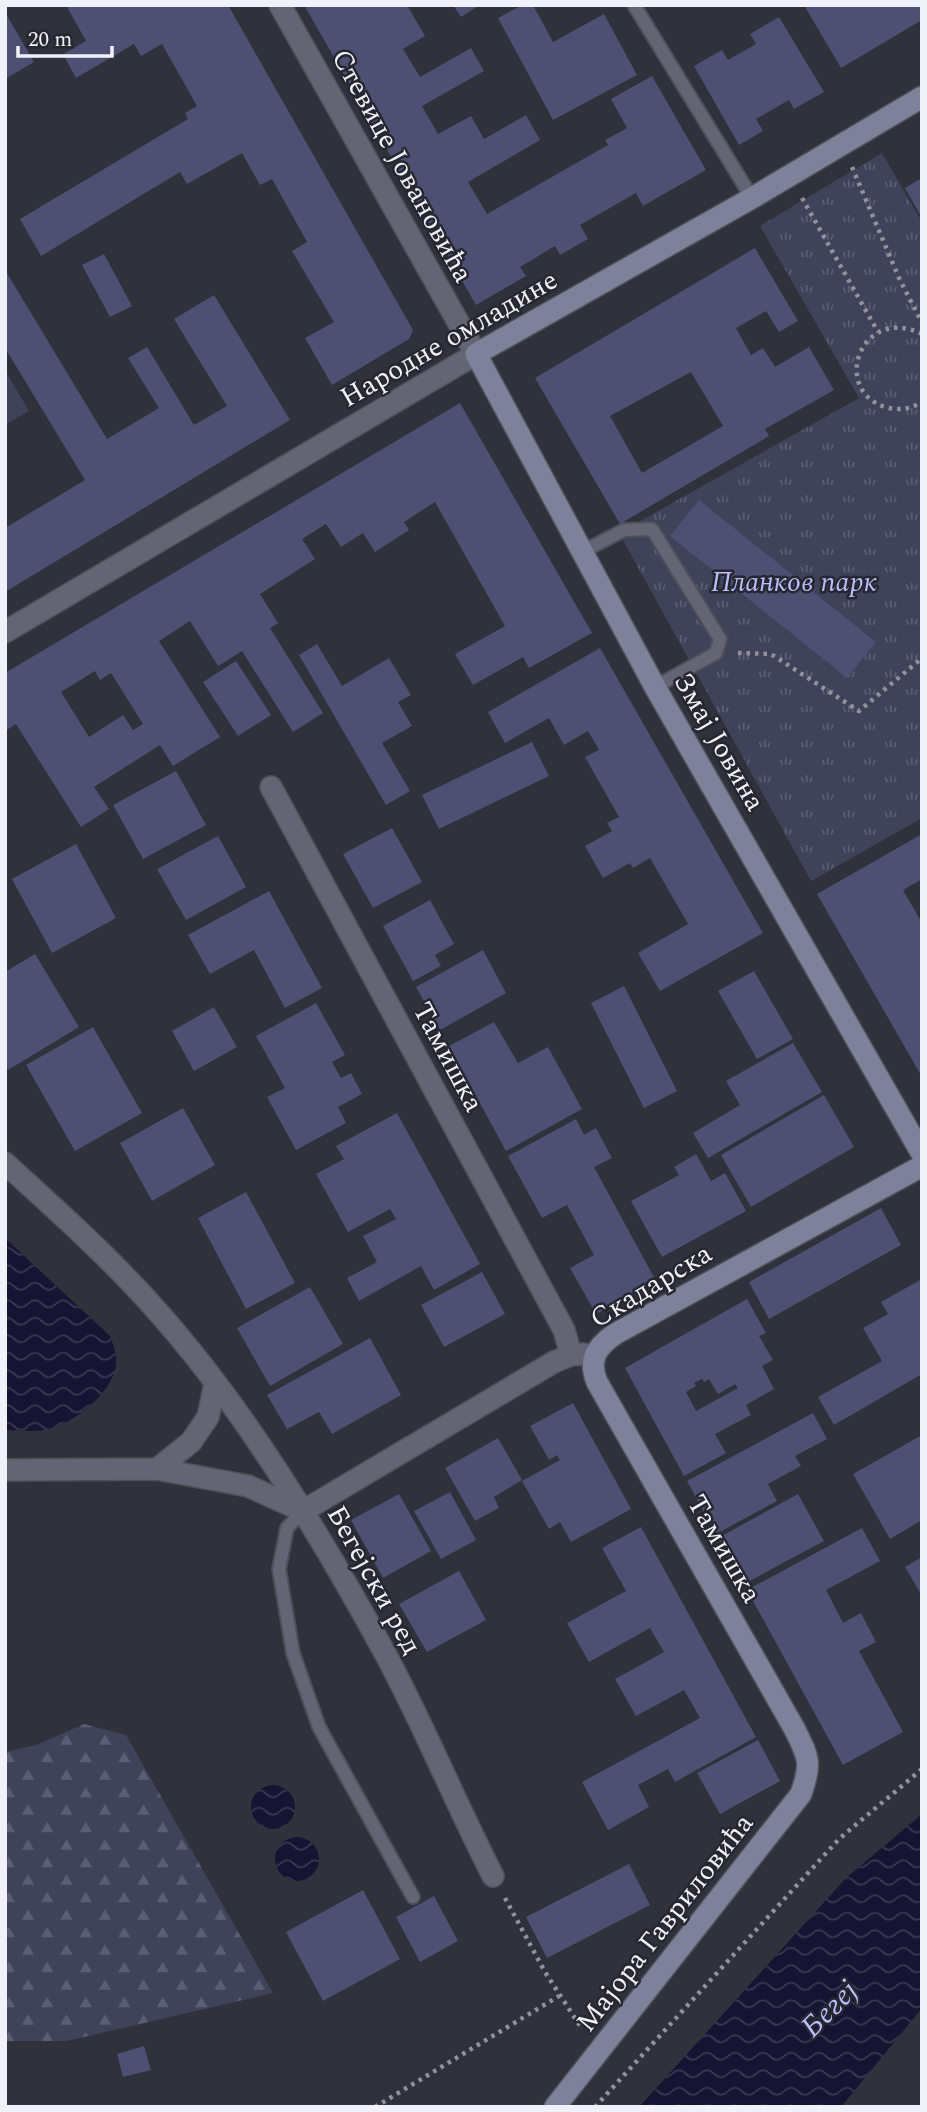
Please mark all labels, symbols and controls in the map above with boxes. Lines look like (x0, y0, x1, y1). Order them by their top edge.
scale bar (18, 14, 112, 58)
text: 20 m (28, 24, 72, 56)
street label: Стевице Јовановића (320, 41, 484, 291)
street label: Народне омладине (332, 259, 566, 419)
park label: Планков парк (711, 561, 877, 604)
street label: Змај Јовина (662, 665, 776, 820)
street label: Тамишка (401, 994, 495, 1120)
street label: Скадарска (582, 1232, 721, 1340)
street label: Тамишка (676, 1487, 773, 1612)
street label: Бегејски ред (315, 1497, 433, 1663)
street label: Мајора Гавриловића (566, 1804, 765, 2042)
water label: Бегеј (790, 1969, 870, 2049)

